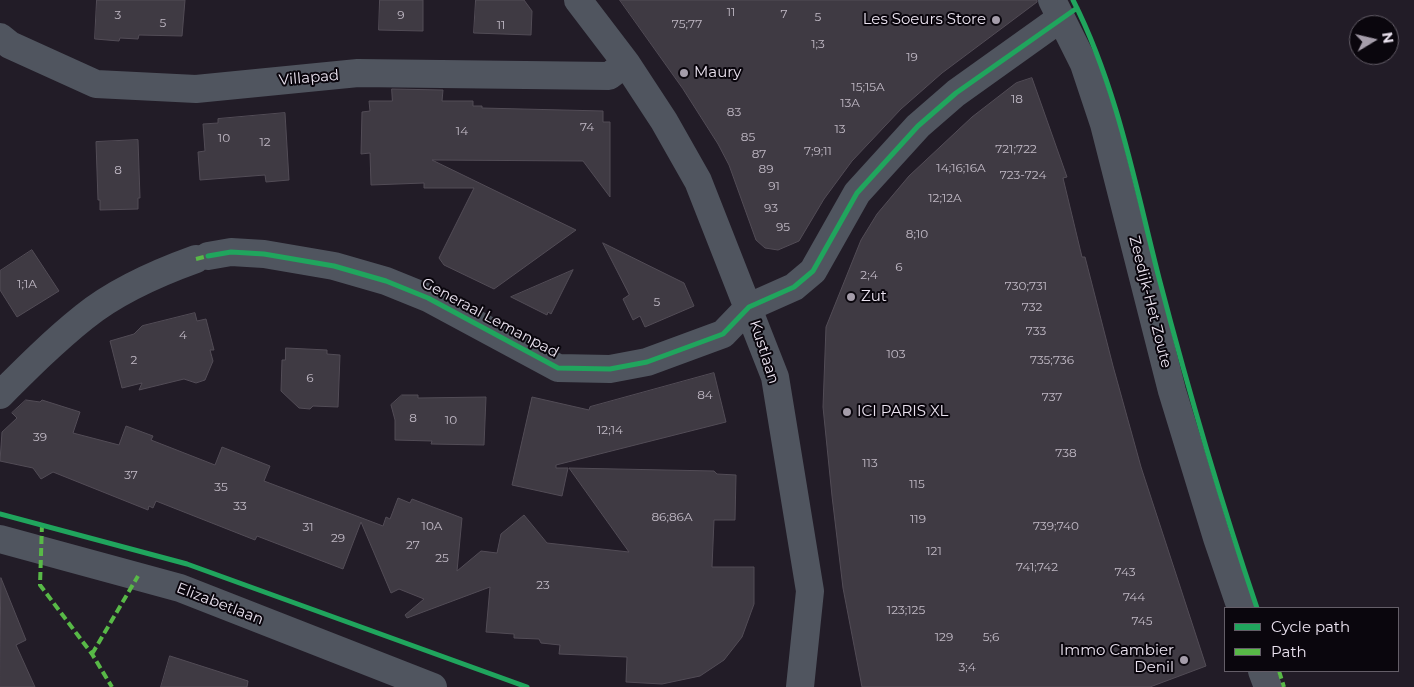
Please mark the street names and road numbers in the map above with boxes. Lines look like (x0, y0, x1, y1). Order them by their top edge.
street label: Villapad (278, 66, 340, 90)
street label: Zeedijk-Het Zoute (1125, 234, 1175, 370)
street label: Generaal Lemanpad (418, 274, 562, 362)
street label: Kustlaan (745, 318, 783, 386)
street label: Elizabetlaan (174, 579, 266, 629)

